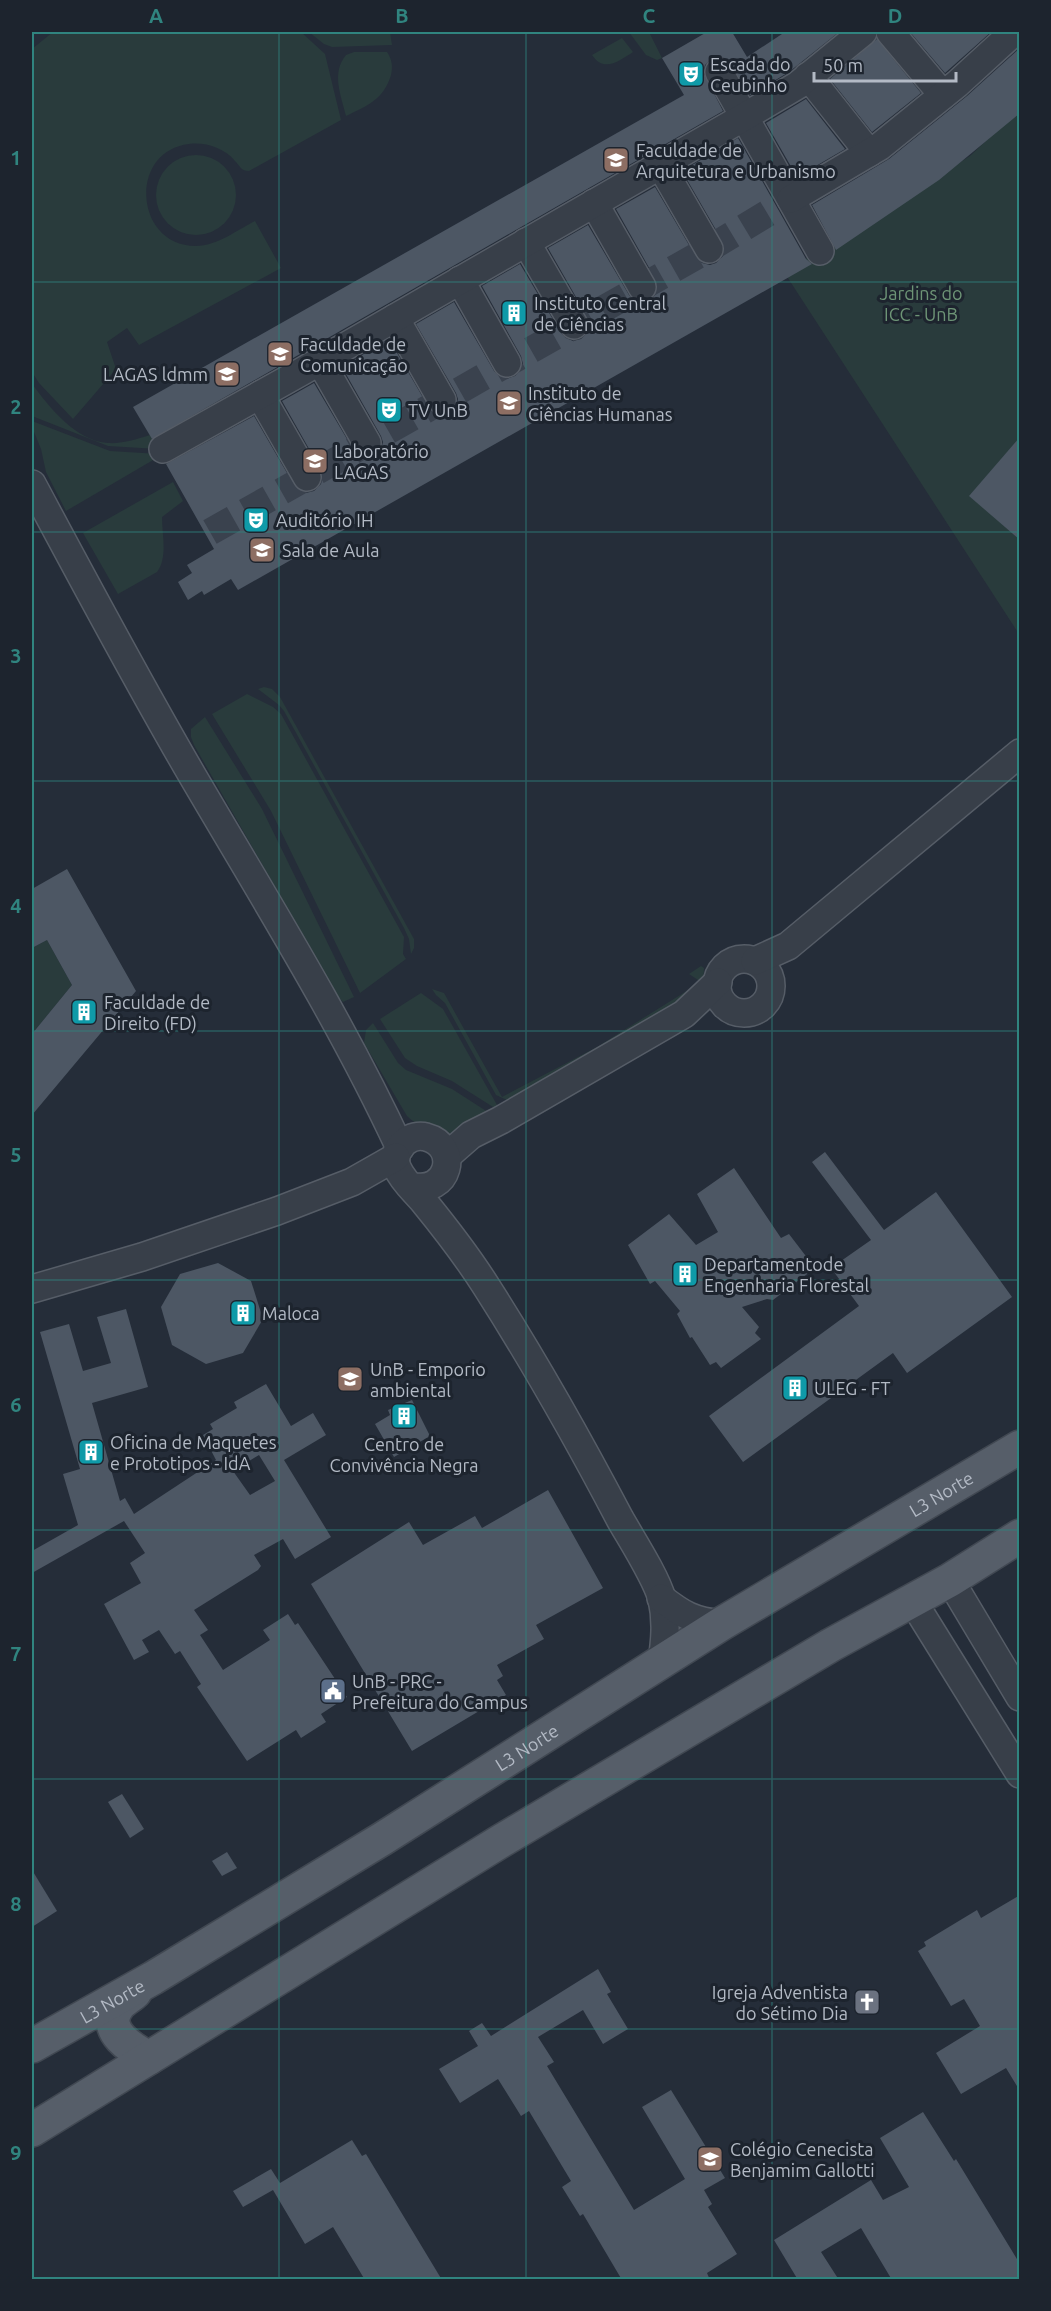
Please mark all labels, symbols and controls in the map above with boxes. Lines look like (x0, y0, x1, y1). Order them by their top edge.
text: A (149, 4, 163, 27)
text: B (395, 4, 409, 27)
text: C (643, 4, 656, 27)
text: D (888, 4, 902, 27)
scale bar (814, 45, 956, 83)
place label: Escada do Ceubinho (710, 54, 790, 95)
text: 50 m (823, 55, 863, 75)
theatre icon: Escada do Ceubinho (676, 59, 706, 89)
place label: Faculdade de Arquitetura e Urbanismo (636, 140, 836, 181)
school or university icon: Faculdade de Arquitetura e Urbanismo (601, 145, 631, 175)
text: 1 (10, 146, 22, 169)
park label: Jardins do ICC - UnB (879, 283, 963, 324)
place label: Instituto Central de Ciências (534, 293, 667, 334)
building icon: Instituto Central de Ciências (499, 298, 529, 328)
place label: Faculdade de Comunicação (300, 334, 408, 375)
school or university icon: Faculdade de Comunicação (265, 339, 295, 369)
school or university icon: LAGAS ldmm (212, 359, 242, 389)
place label: LAGAS ldmm (103, 364, 208, 384)
place label: Instituto de Ciências Humanas (528, 383, 673, 424)
school or university icon: Instituto de Ciências Humanas (494, 388, 524, 418)
text: 2 (10, 395, 22, 418)
theatre icon: TV UnB (374, 395, 404, 425)
place label: TV UnB (408, 400, 468, 420)
place label: Laboratório LAGAS (334, 441, 429, 482)
school or university icon: Laboratório LAGAS (300, 446, 330, 476)
theatre icon: Auditório IH (241, 505, 271, 535)
place label: Auditório IH (276, 510, 373, 530)
school or university icon: Sala de Aula (247, 535, 277, 565)
place label: Sala de Aula (282, 540, 379, 560)
text: 3 (10, 644, 22, 667)
text: 4 (10, 894, 22, 917)
place label: Faculdade de Direito (FD) (104, 992, 210, 1034)
building icon: Faculdade de Direito (FD) (69, 997, 99, 1027)
text: 5 (10, 1143, 22, 1166)
place label: Departamentode Engenharia Florestal (704, 1254, 870, 1295)
building icon: Departamentode Engenharia Florestal (670, 1259, 700, 1289)
building icon: Maloca (228, 1298, 258, 1328)
place label: Maloca (262, 1303, 320, 1323)
place label: UnB - Emporio ambiental (370, 1359, 486, 1400)
school or university icon: UnB - Emporio ambiental (335, 1364, 365, 1394)
building icon: ULEG - FT (780, 1373, 810, 1403)
place label: ULEG - FT (814, 1378, 890, 1398)
text: 6 (10, 1393, 22, 1416)
building icon: Centro de Convivência Negra (389, 1401, 419, 1431)
place label: Oficina de Maquetes e Prototipos - IdA (110, 1432, 277, 1473)
place label: Centro de Convivência Negra (329, 1434, 479, 1475)
building icon: Oficina de Maquetes e Prototipos - IdA (76, 1437, 106, 1467)
street label: L3 Norte (906, 1467, 977, 1520)
text: 7 (10, 1642, 22, 1665)
place label: UnB - PRC - Prefeitura do Campus (352, 1671, 528, 1712)
public building icon: UnB - PRC - Prefeitura do Campus (318, 1676, 348, 1706)
street label: L3 Norte (491, 1720, 562, 1775)
text: 8 (10, 1892, 22, 1915)
street label: L3 Norte (77, 1975, 148, 2027)
place label: Igreja Adventista do Sétimo Dia (712, 1982, 848, 2023)
church icon: Igreja Adventista do Sétimo Dia (852, 1987, 882, 2017)
place label: Colégio Cenecista Benjamim Gallotti (730, 2139, 875, 2180)
text: 9 (10, 2141, 22, 2164)
school or university icon: Colégio Cenecista Benjamim Gallotti (695, 2144, 725, 2174)

